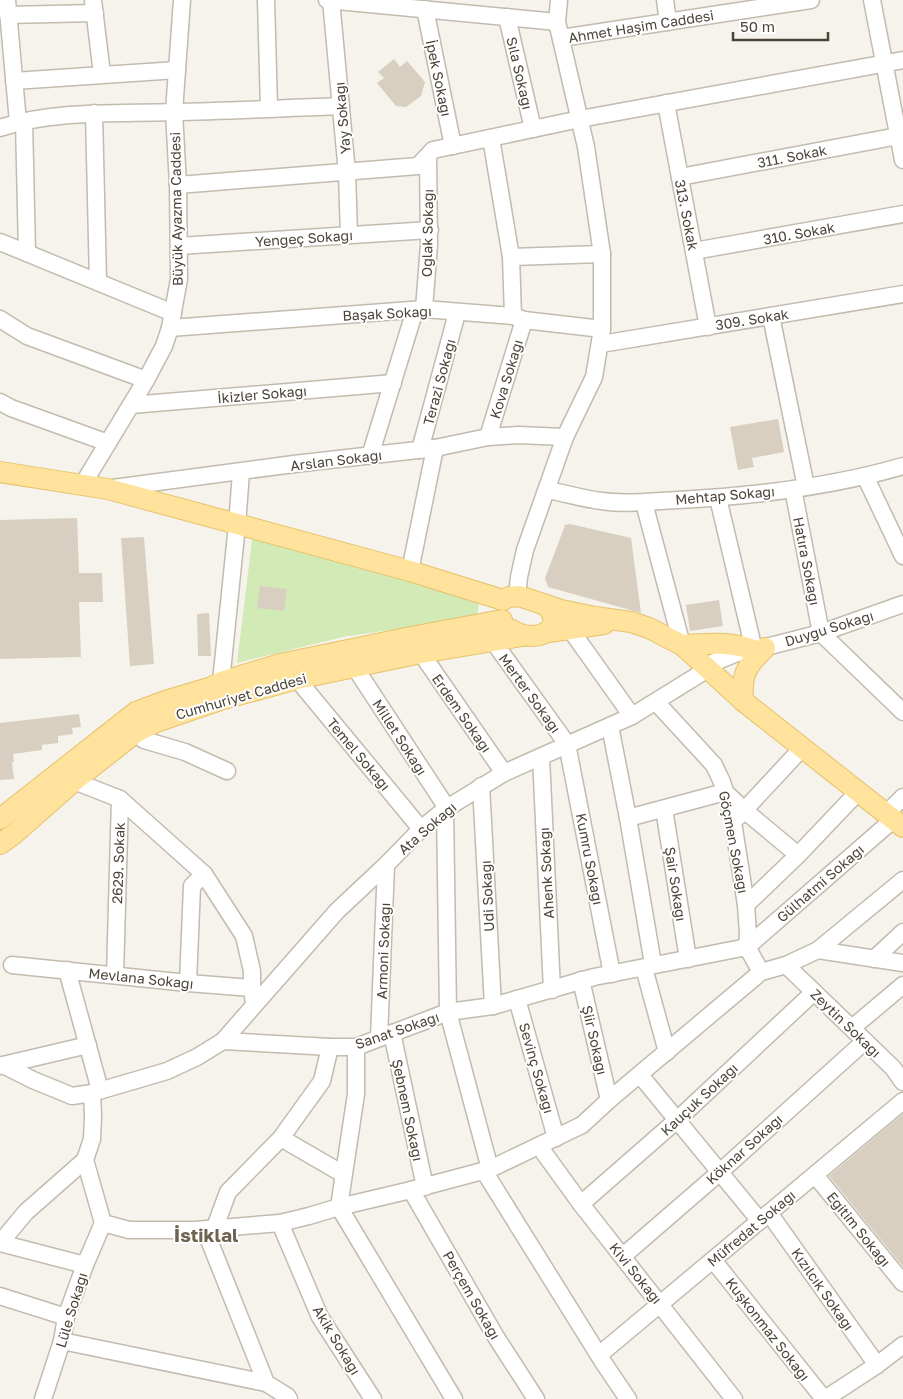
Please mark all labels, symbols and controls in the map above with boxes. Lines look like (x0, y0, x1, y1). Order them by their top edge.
street label: Ahmet Haşim Caddesi (567, 6, 715, 46)
scale bar (733, 10, 828, 42)
text: 50 m (740, 17, 775, 35)
street label: Sıla Sokağı (503, 35, 537, 111)
street label: İpek Sokağı (423, 38, 455, 118)
street label: Yay Sokağı (330, 81, 354, 155)
street label: Büyük Ayazma Caddesi (166, 132, 186, 286)
street label: 311. Sokak (756, 141, 828, 171)
street label: 313. Sokak (672, 178, 702, 252)
street label: Oğlak Sokağı (418, 189, 436, 277)
street label: 310. Sokak (762, 218, 836, 248)
street label: Yengeç Sokağı (255, 226, 353, 250)
street label: Başak Sokağı (342, 302, 432, 324)
street label: 309. Sokak (714, 305, 790, 333)
street label: Terazi Sokağı (419, 337, 459, 427)
street label: Kova Sokağı (486, 337, 526, 421)
street label: İkizler Sokağı (216, 382, 308, 406)
street label: Arslan Sokağı (289, 446, 383, 474)
street label: Mehtap Sokağı (675, 482, 775, 508)
street label: Hatıra Sokağı (790, 515, 824, 607)
street label: Duygu Sokağı (783, 606, 875, 650)
street label: Merter Sokağı (496, 650, 564, 736)
street label: Cumhuriyet Caddesi (174, 669, 308, 723)
street label: Erdem Sokağı (429, 670, 495, 756)
street label: Millet Sokağı (369, 696, 431, 778)
street label: Temel Sokağı (324, 714, 394, 794)
street label: Göçmen Sokağı (716, 789, 752, 895)
street label: Ata Sokağı (395, 798, 459, 858)
street label: Kumru Sokağı (573, 812, 607, 906)
street label: 2629. Sokak (108, 822, 128, 904)
street label: Ahenk Sokağı (535, 827, 557, 919)
street label: Gülhatmi Sokağı (773, 841, 867, 925)
street label: Şair Sokağı (662, 846, 690, 922)
street label: Udi Sokağı (477, 860, 497, 932)
street label: Armoni Sokağı (373, 902, 393, 1000)
street label: Mevlana Sokağı (88, 964, 194, 992)
street label: Zeytin Sokağı (807, 985, 885, 1061)
street label: Şiir Sokağı (579, 1004, 611, 1076)
street label: Sanat Sokağı (353, 1008, 441, 1052)
street label: Sevinç Sokağı (516, 1021, 558, 1115)
street label: Şebnem Sokağı (389, 1058, 427, 1162)
street label: Kauçuk Sokağı (657, 1059, 741, 1139)
street label: Köknar Sokağı (702, 1110, 786, 1188)
street label: Müfredat Sokağı (703, 1186, 799, 1270)
street label: Eğitim Sokağı (824, 1188, 894, 1270)
district label: İstiklal (174, 1223, 238, 1246)
street label: Kivi Sokağı (606, 1239, 666, 1307)
street label: Kızılcık Sokağı (788, 1244, 858, 1334)
street label: Perçem Sokağı (440, 1248, 504, 1342)
street label: Lüle Sokağı (52, 1270, 90, 1350)
street label: Kuşkonmaz Sokağı (722, 1274, 814, 1384)
street label: Akik Sokağı (310, 1302, 364, 1378)

